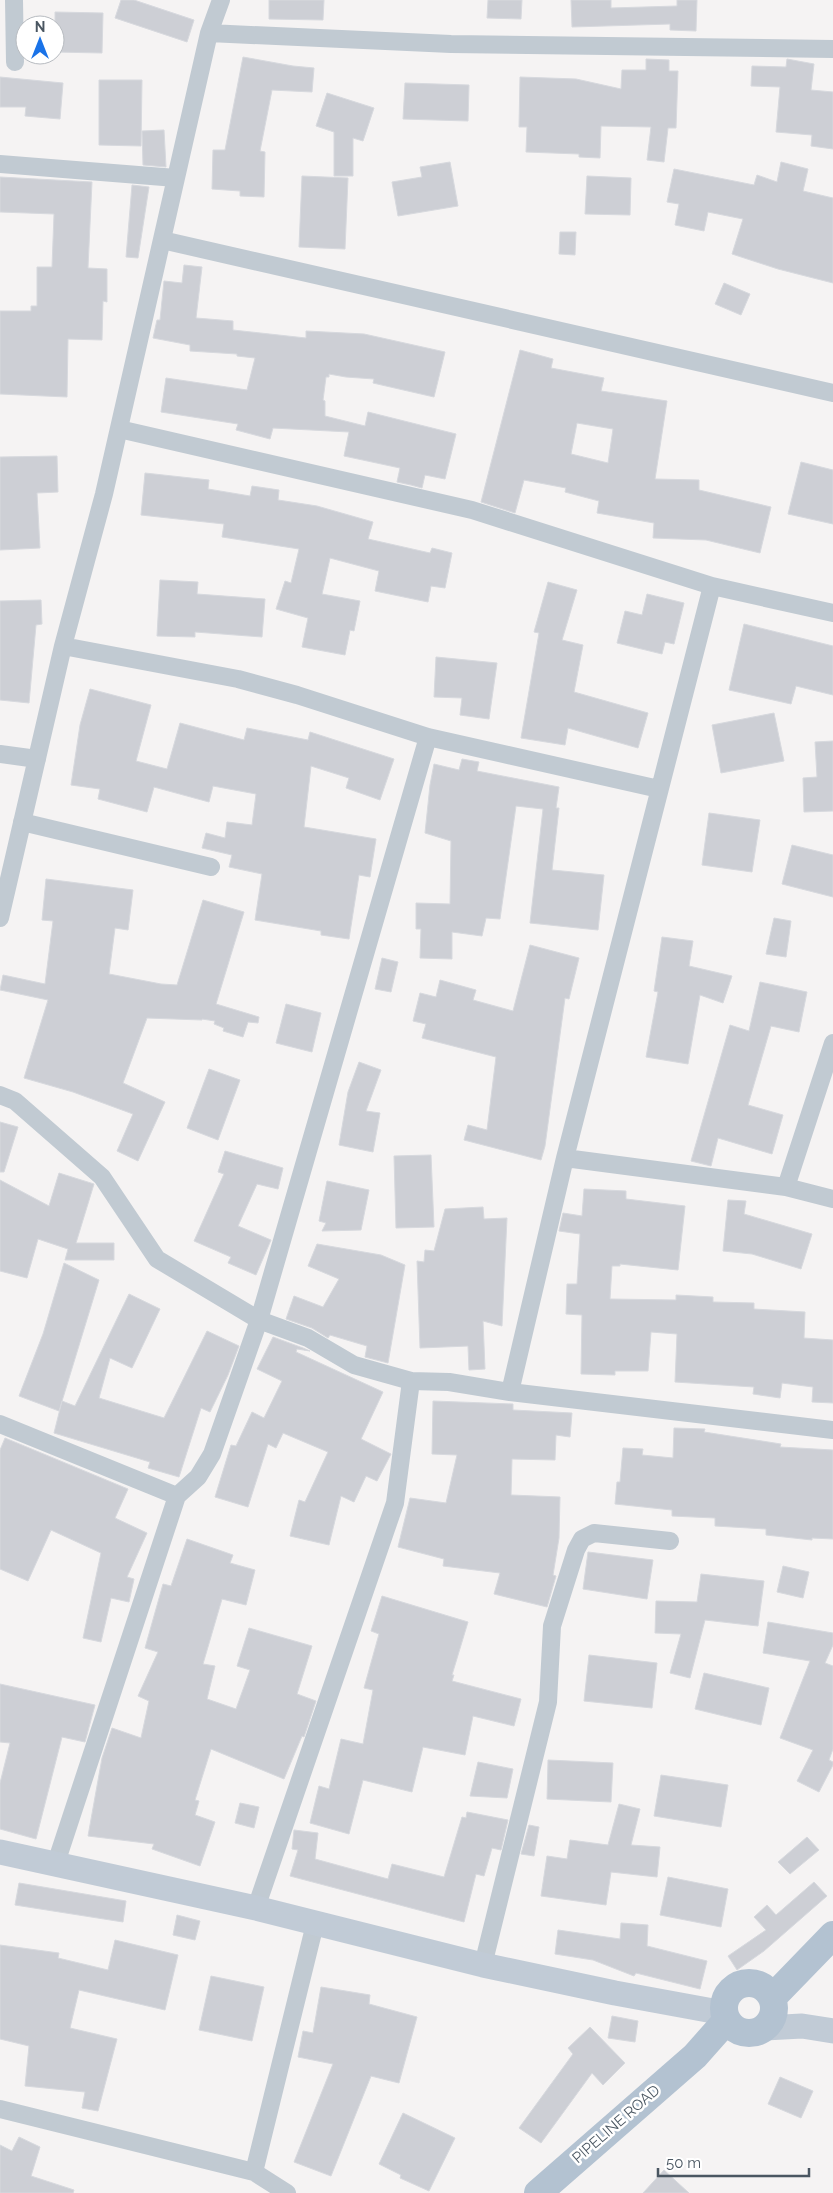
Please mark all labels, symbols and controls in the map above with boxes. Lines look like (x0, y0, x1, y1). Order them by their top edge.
north arrow (15, 15, 65, 65)
text: N (35, 19, 45, 35)
street label: PIPELINE ROAD (569, 2081, 664, 2167)
scale bar (658, 2146, 809, 2178)
text: 50 m (666, 2154, 701, 2172)

